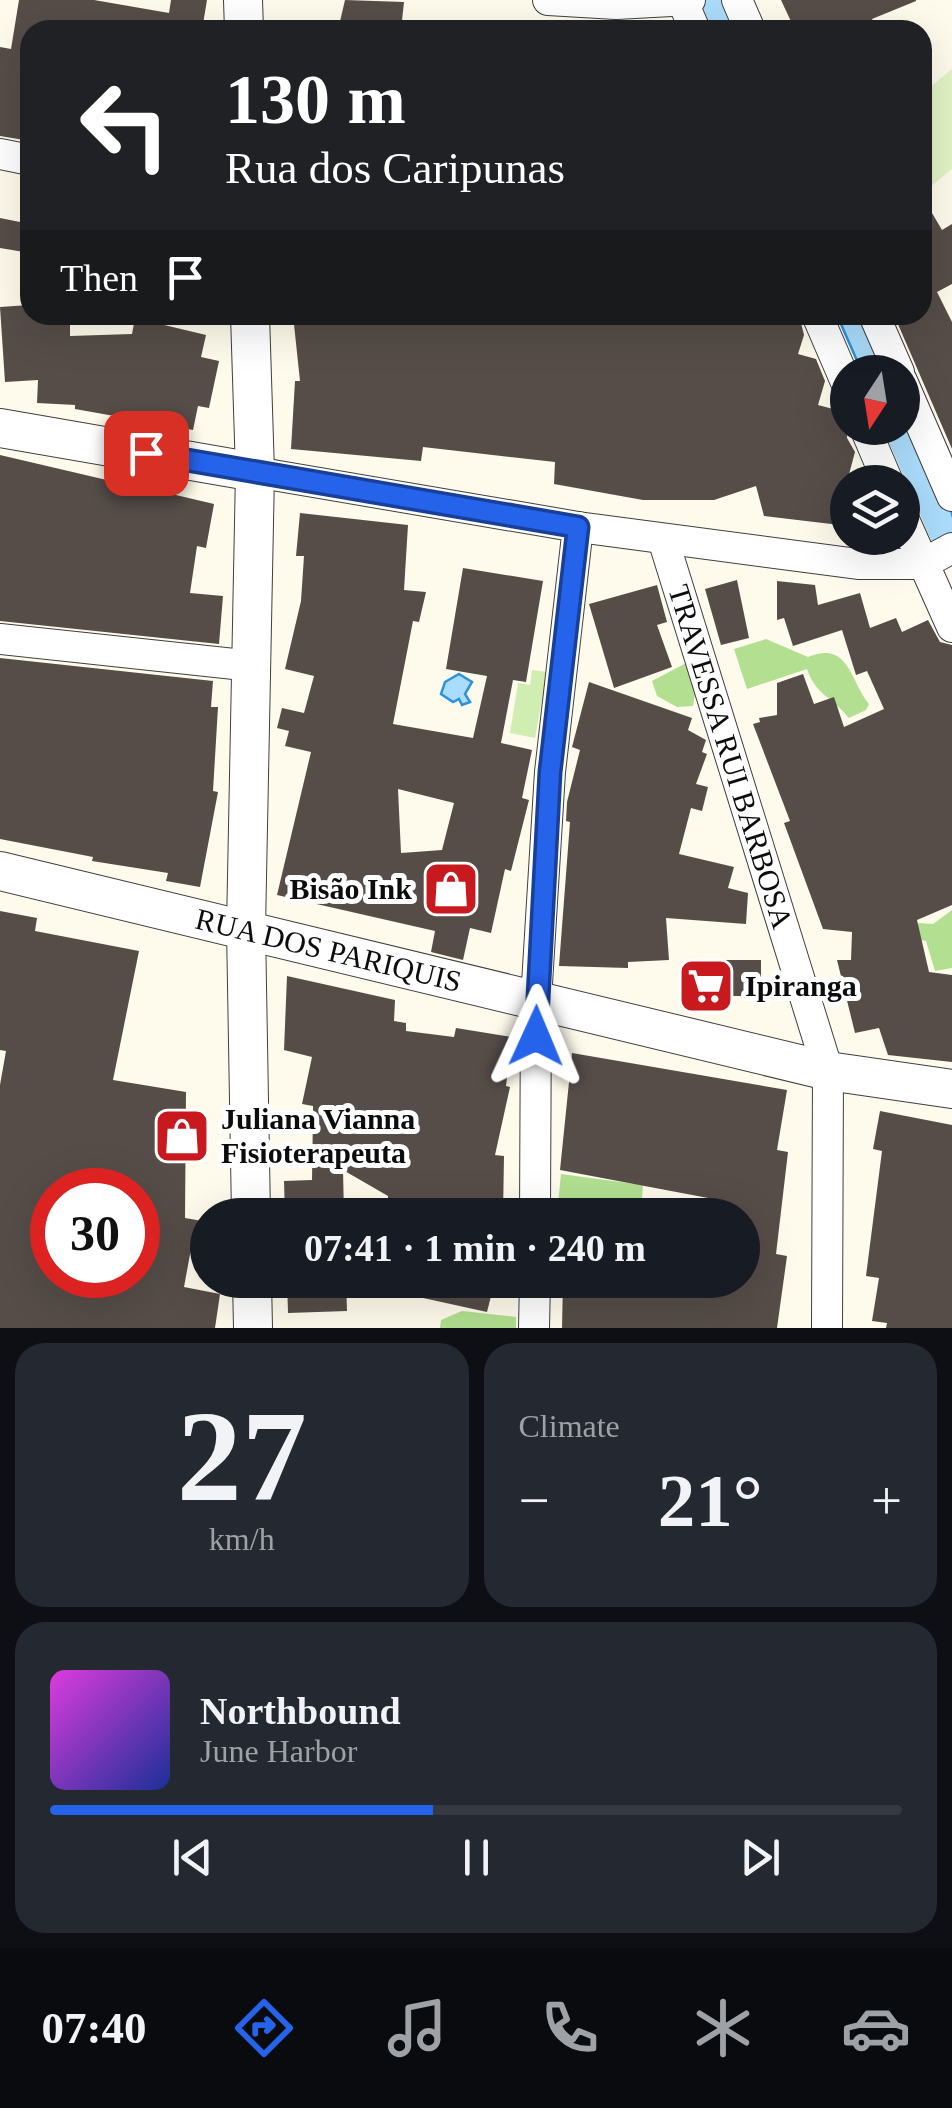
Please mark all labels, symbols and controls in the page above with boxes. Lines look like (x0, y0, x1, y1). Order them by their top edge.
icon: left (60, 60, 190, 190)
text: 130 m (225, 61, 406, 138)
text: Rua dos Caripunas (225, 143, 565, 193)
icon: arrive (158, 250, 213, 305)
text: Then (60, 257, 138, 299)
north arrow (830, 355, 920, 445)
map controls (830, 355, 920, 555)
pin (104, 411, 189, 496)
icon: arrive (119, 426, 174, 481)
button: layers (830, 465, 920, 555)
street label: TRAVESSA RUI BARBOSA (662, 581, 800, 933)
shop icon: Bisão Ink (421, 859, 481, 919)
place label: Bisão Ink (289, 872, 412, 905)
street label: RUA DOS PARIQUIS (192, 902, 465, 998)
supermarket icon: Ipiranga (676, 956, 736, 1016)
place label: Ipiranga (745, 969, 857, 1002)
position arrow (484, 984, 588, 1088)
place label: Juliana Vianna Fisioterapeuta (221, 1102, 415, 1169)
shop icon: Juliana Vianna Fisioterapeuta (152, 1106, 212, 1166)
speed limit sign: 30 (30, 1168, 160, 1298)
text: 07:41 · 1 min · 240 m (304, 1227, 646, 1269)
text: 27 (177, 1384, 307, 1528)
text: Climate (519, 1408, 620, 1444)
text: 21° (658, 1459, 763, 1542)
text: − (519, 1470, 550, 1531)
text: + (871, 1470, 902, 1531)
text: km/h (209, 1521, 275, 1557)
text: Northbound (200, 1690, 401, 1732)
text: June Harbor (200, 1733, 357, 1769)
icon: previous (165, 1830, 220, 1885)
icon: pause (449, 1830, 504, 1885)
icon: next (733, 1830, 788, 1885)
icon: directions (229, 1993, 299, 2063)
icon: music (382, 1993, 452, 2063)
icon: phone (535, 1993, 605, 2063)
icon: climate (688, 1993, 758, 2063)
icon: car (841, 1993, 911, 2063)
text: 07:40 (41, 2003, 146, 2053)

